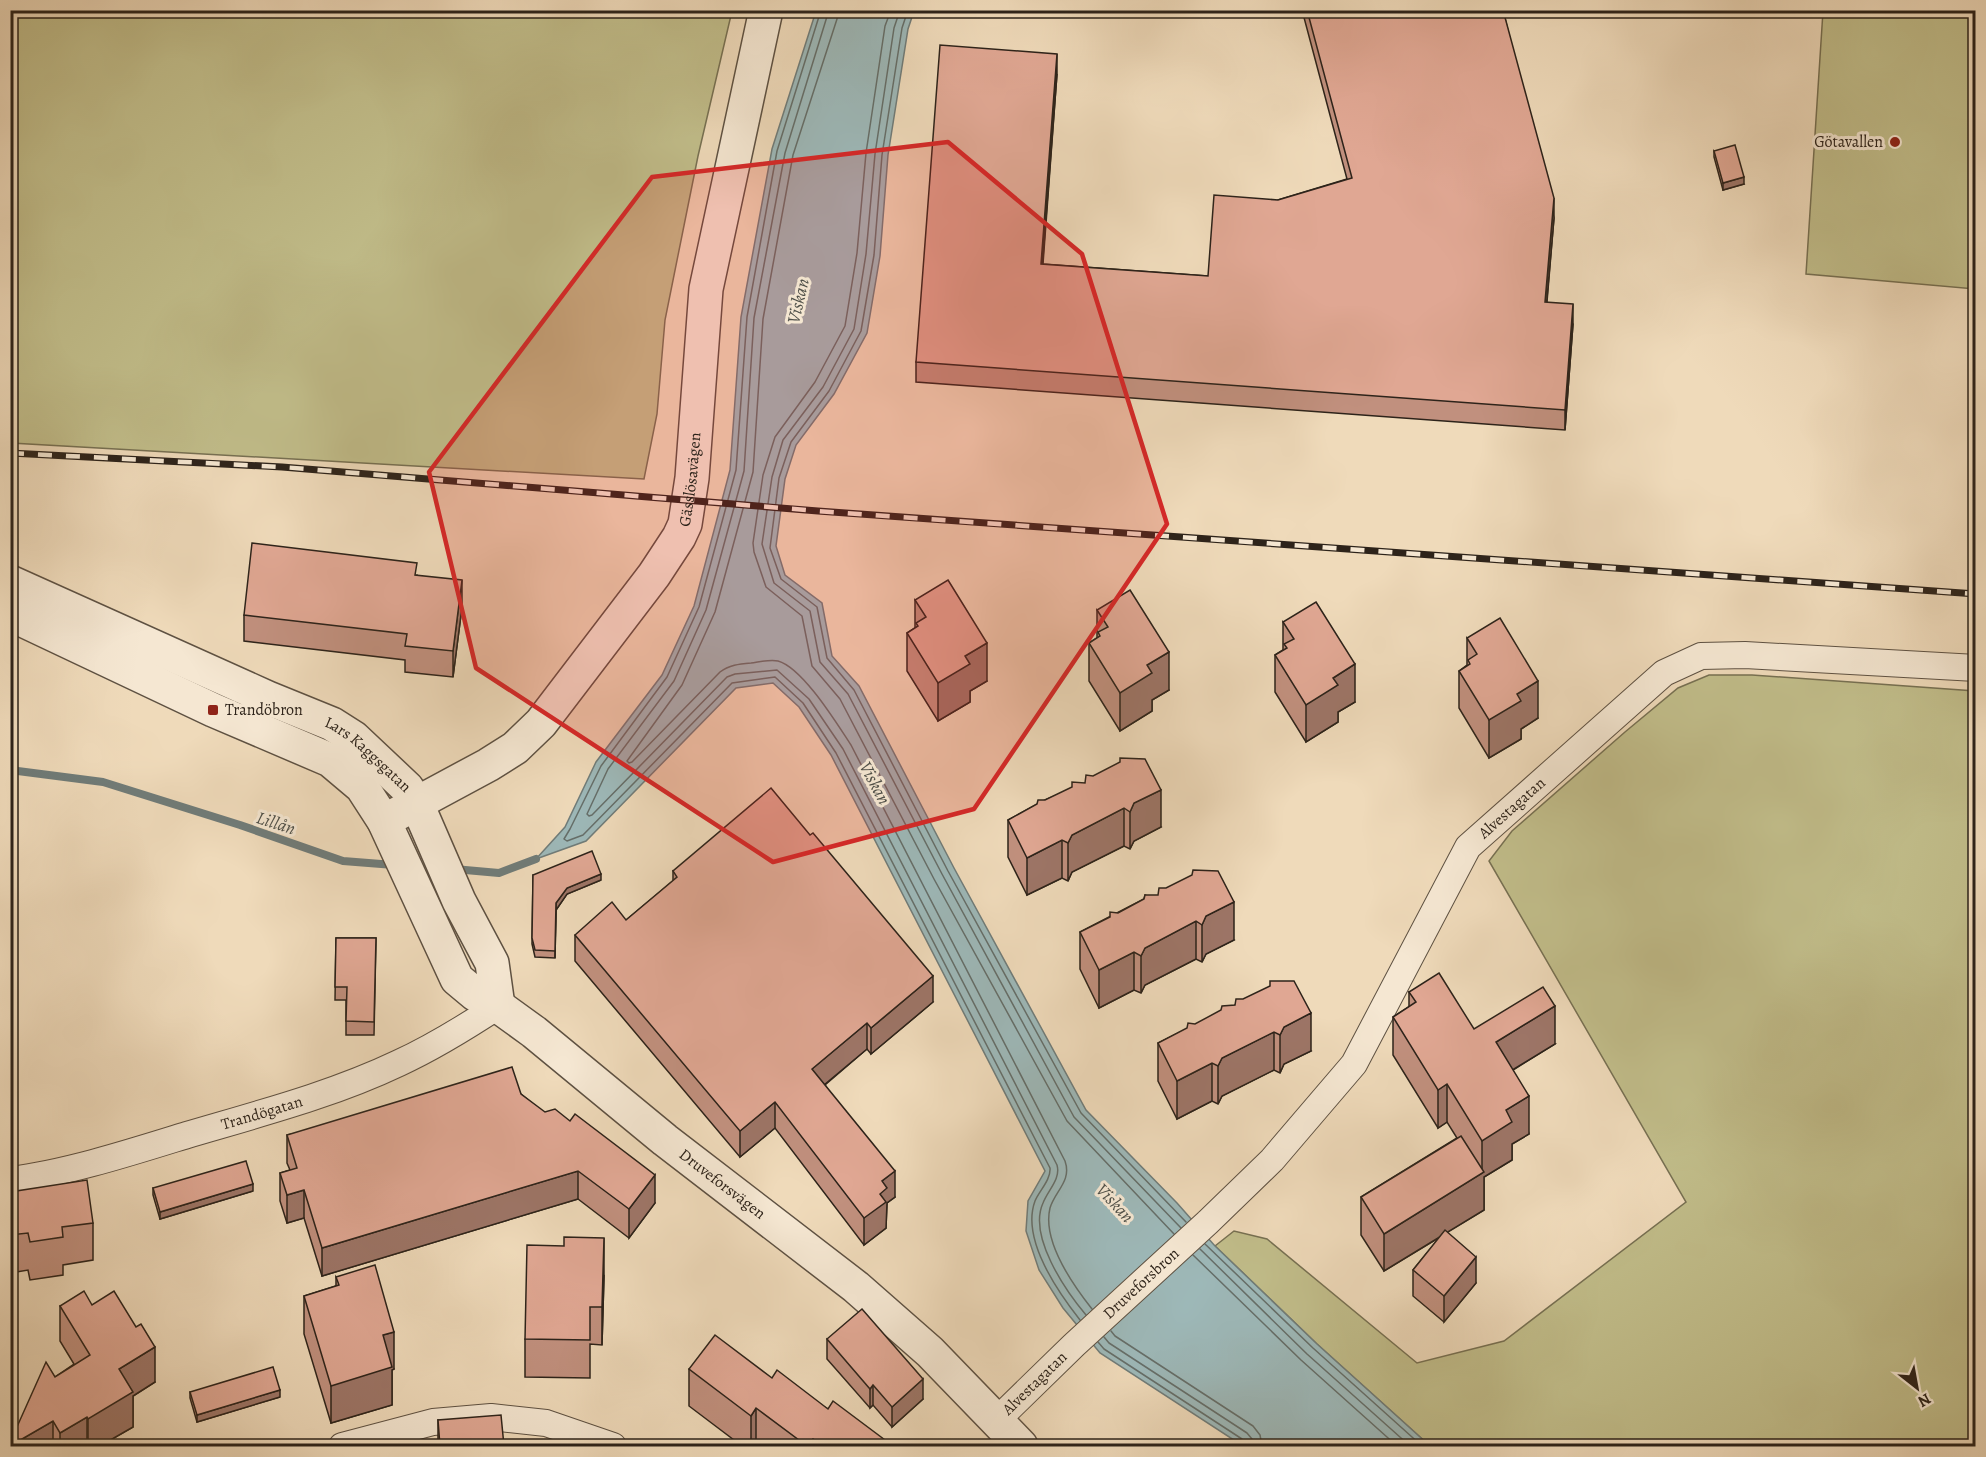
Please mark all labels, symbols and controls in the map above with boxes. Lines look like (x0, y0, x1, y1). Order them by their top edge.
place label: Götavallen (1814, 131, 1883, 153)
marker: Götavallen (1888, 135, 1902, 149)
water label: Viskan (781, 276, 815, 326)
street label: Gässlösavägen (674, 431, 706, 528)
place label: Trandöbron (225, 699, 303, 721)
marker: Trandöbron (206, 703, 220, 717)
street label: Lars Kaggsgatan (321, 711, 416, 798)
water label: Viskan (854, 757, 896, 809)
street label: Alvestagatan (1473, 772, 1550, 844)
water label: Lillån (253, 805, 299, 841)
street label: Trandögatan (219, 1090, 306, 1135)
street label: Druveforsvägen (674, 1144, 770, 1225)
water label: Viskan (1091, 1178, 1139, 1228)
street label: Druveforsbron (1098, 1243, 1184, 1324)
street label: Alvestagatan (997, 1346, 1072, 1421)
north arrow (1887, 1358, 1947, 1418)
text: N (1913, 1388, 1935, 1413)

